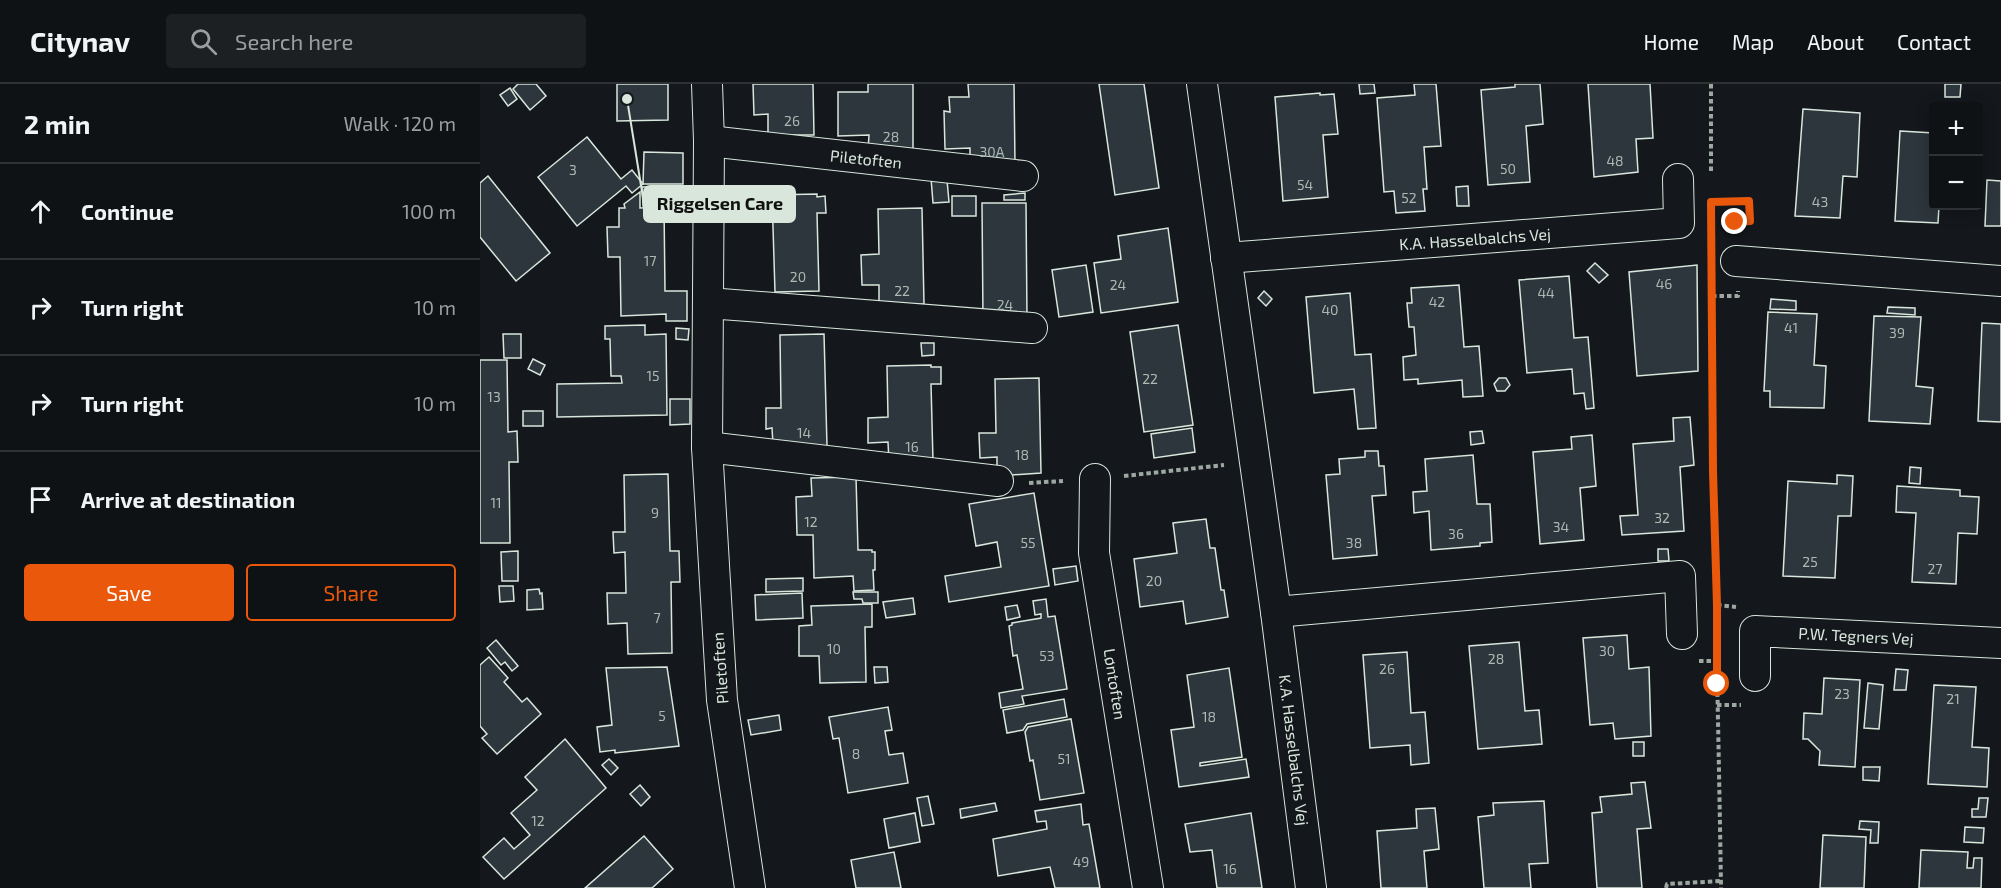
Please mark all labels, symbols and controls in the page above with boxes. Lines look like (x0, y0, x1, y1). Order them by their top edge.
search box (166, 14, 586, 68)
text: Citynav (30, 24, 130, 58)
icon: search (187, 25, 220, 58)
text: Search here (235, 28, 353, 54)
text: Home (1643, 29, 1699, 54)
text: Map (1732, 29, 1774, 54)
text: About (1807, 29, 1864, 54)
text: Contact (1897, 29, 1971, 54)
map controls (1929, 102, 1983, 210)
button: + (1929, 102, 1983, 156)
text: 2 min (24, 108, 90, 139)
text: Walk · 120 m (344, 111, 456, 135)
house number: 26 (784, 112, 800, 129)
house number: 28 (883, 128, 899, 145)
house number: 30A (980, 143, 1005, 160)
street label: Piletoften (829, 145, 903, 172)
house number: 48 (1606, 152, 1624, 169)
button: − (1929, 156, 1983, 210)
house number: 50 (1500, 160, 1516, 177)
house number: 3 (569, 161, 577, 178)
house number: 54 (1297, 176, 1313, 193)
callout: Riggelsen Care (644, 186, 795, 222)
house number: 52 (1401, 189, 1417, 206)
text: Riggelsen Care (657, 192, 783, 214)
house number: 43 (1812, 193, 1828, 210)
icon: ahead (24, 195, 57, 228)
text: Continue (81, 198, 174, 224)
text: 100 m (402, 199, 456, 223)
route end (1721, 208, 1747, 234)
street label: K.A. Hasselbalchs Vej (1398, 224, 1552, 254)
house number: 17 (644, 252, 656, 269)
house number: 20 (790, 268, 806, 285)
house number: 46 (1656, 275, 1672, 292)
house number: 24 (1110, 276, 1126, 293)
house number: 22 (894, 282, 910, 299)
house number: 44 (1537, 284, 1555, 301)
icon: right (24, 291, 57, 324)
house number: 42 (1429, 293, 1445, 310)
text: Turn right (81, 294, 183, 320)
text: 10 m (414, 295, 456, 319)
house number: 24 (997, 296, 1013, 313)
house number: 40 (1321, 301, 1339, 318)
house number: 41 (1784, 319, 1798, 336)
house number: 39 (1889, 324, 1905, 341)
house number: 15 (646, 367, 660, 384)
house number: 22 (1142, 370, 1158, 387)
icon: right (24, 387, 57, 420)
house number: 13 (487, 388, 501, 405)
text: Turn right (81, 390, 183, 416)
text: 10 m (414, 391, 456, 415)
house number: 14 (797, 424, 811, 441)
house number: 16 (905, 438, 919, 455)
house number: 18 (1015, 446, 1029, 463)
icon: arrive (24, 483, 57, 516)
text: Arrive at destination (81, 486, 295, 512)
house number: 11 (490, 494, 502, 511)
house number: 9 (651, 504, 659, 521)
house number: 32 (1654, 509, 1670, 526)
house number: 12 (804, 513, 818, 530)
house number: 34 (1553, 518, 1569, 535)
house number: 36 (1448, 525, 1464, 542)
house number: 55 (1020, 534, 1036, 551)
house number: 38 (1346, 534, 1362, 551)
house number: 25 (1802, 553, 1818, 570)
house number: 27 (1927, 560, 1943, 577)
button: Save (24, 564, 234, 621)
button: Share (246, 564, 456, 621)
house number: 20 (1146, 572, 1162, 589)
house number: 7 (653, 609, 661, 626)
street label: P.W. Tegners Vej (1798, 623, 1914, 649)
street label: Piletoften (708, 631, 731, 705)
house number: 10 (827, 640, 841, 657)
house number: 30 (1599, 642, 1615, 659)
house number: 53 (1039, 647, 1055, 664)
street label: Løntoften (1100, 647, 1130, 721)
house number: 28 (1488, 650, 1504, 667)
house number: 26 (1379, 660, 1395, 677)
route start (1703, 670, 1729, 696)
street label: K.A. Hasselbalchs Vej (1275, 673, 1313, 827)
house number: 23 (1834, 685, 1850, 702)
house number: 21 (1946, 690, 1960, 707)
house number: 5 (658, 707, 666, 724)
house number: 18 (1202, 708, 1216, 725)
house number: 8 (852, 745, 860, 762)
house number: 51 (1057, 750, 1071, 767)
house number: 12 (531, 812, 545, 829)
house number: 49 (1073, 853, 1089, 870)
house number: 16 (1223, 860, 1237, 877)

